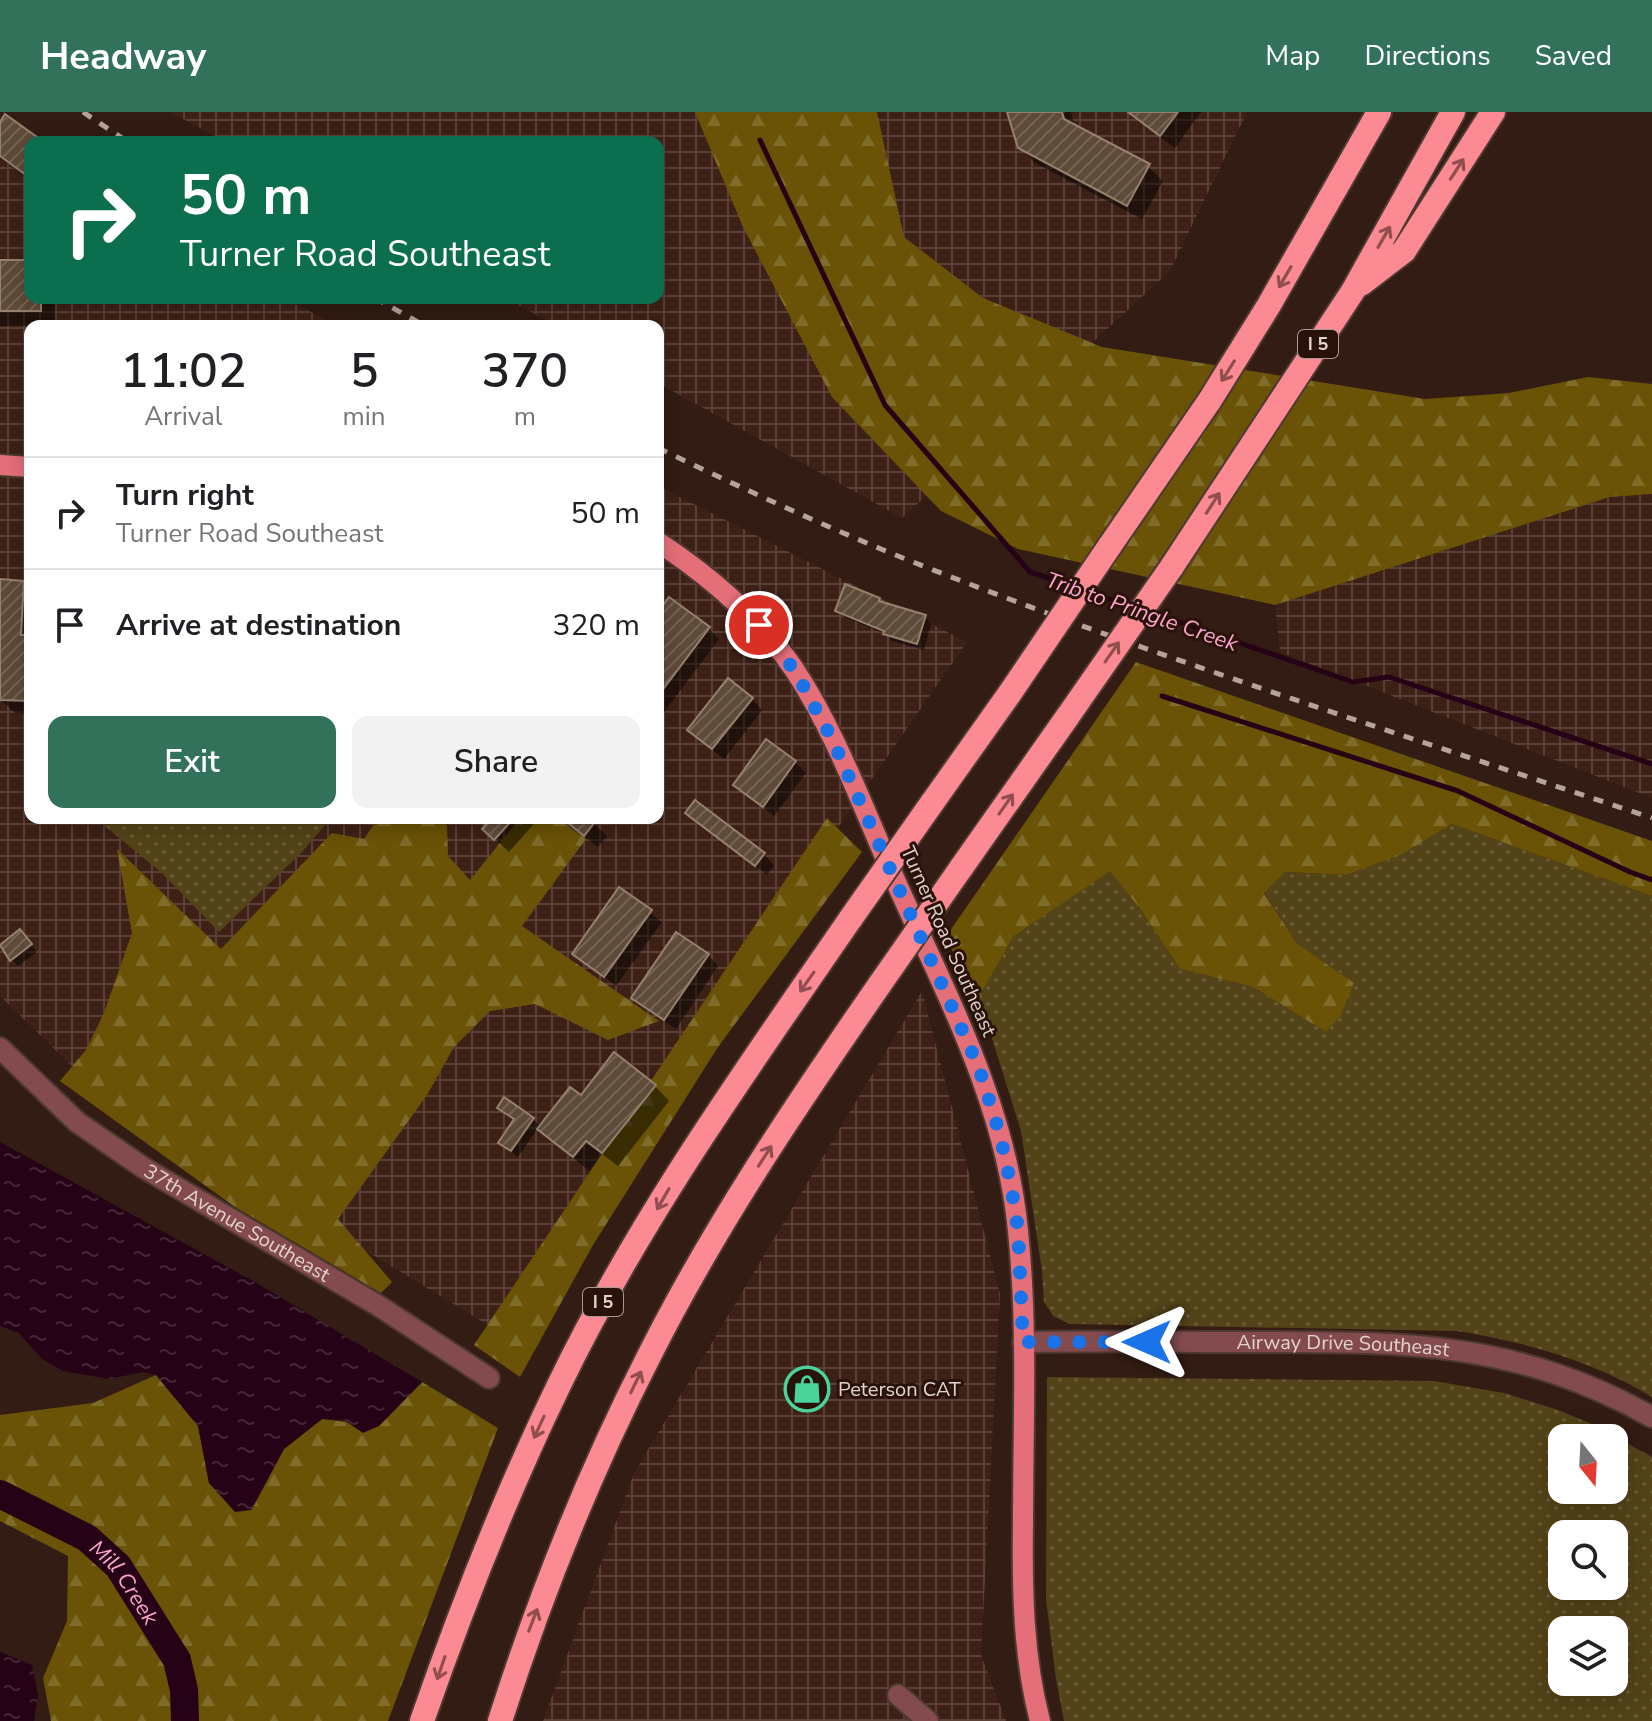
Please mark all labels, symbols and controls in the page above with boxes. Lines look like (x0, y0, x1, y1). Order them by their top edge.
text: Headway (40, 31, 206, 82)
text: Map (1265, 37, 1320, 75)
text: Directions (1364, 37, 1491, 75)
text: Saved (1535, 37, 1612, 75)
text: 50 m (180, 157, 311, 234)
one-way arrow (1449, 158, 1465, 181)
icon: right (48, 168, 152, 272)
one-way arrow (1376, 226, 1392, 249)
text: Turner Road Southeast (180, 230, 550, 279)
one-way arrow (1277, 265, 1293, 288)
road number: I 5 (1298, 330, 1338, 358)
text: 11:02 (120, 338, 247, 404)
text: 5 (350, 338, 378, 404)
text: 370 (482, 338, 568, 404)
one-way arrow (1220, 359, 1236, 382)
text: Arrival (144, 399, 222, 434)
text: min (343, 399, 386, 434)
text: m (514, 399, 536, 434)
text: Turn right (116, 475, 254, 516)
icon: right (48, 491, 92, 535)
one-way arrow (1206, 492, 1222, 515)
text: 50 m (571, 493, 640, 534)
text: Turner Road Southeast (116, 516, 383, 551)
water label: Trib to Pringle Creek (1042, 565, 1243, 659)
pin (725, 591, 793, 659)
icon: arrive (48, 603, 92, 647)
icon: arrive (737, 603, 781, 647)
text: Arrive at destination (116, 605, 401, 646)
text: 320 m (553, 605, 640, 646)
one-way arrow (1104, 642, 1120, 664)
button: Exit (48, 716, 336, 808)
button: Share (352, 716, 640, 808)
one-way arrow (998, 794, 1014, 816)
street label: Turner Road Southeast (894, 842, 1003, 1042)
one-way arrow (799, 971, 815, 993)
one-way arrow (756, 1145, 773, 1167)
street label: 37th Avenue Southeast (139, 1158, 336, 1289)
one-way arrow (655, 1187, 671, 1210)
road number: I 5 (583, 1288, 623, 1316)
position arrow (1105, 1300, 1189, 1384)
street label: Airway Drive Southeast (1237, 1329, 1452, 1364)
shop icon: Peterson CAT (783, 1365, 831, 1413)
one-way arrow (629, 1370, 644, 1394)
place label: Peterson CAT (838, 1376, 961, 1403)
one-way arrow (531, 1415, 546, 1439)
north arrow (1548, 1424, 1628, 1504)
map controls (1548, 1424, 1628, 1696)
button: search (1548, 1520, 1628, 1600)
water label: Mill Creek (83, 1533, 166, 1632)
one-way arrow (527, 1608, 541, 1633)
button: layers (1548, 1616, 1628, 1696)
one-way arrow (432, 1655, 447, 1680)

